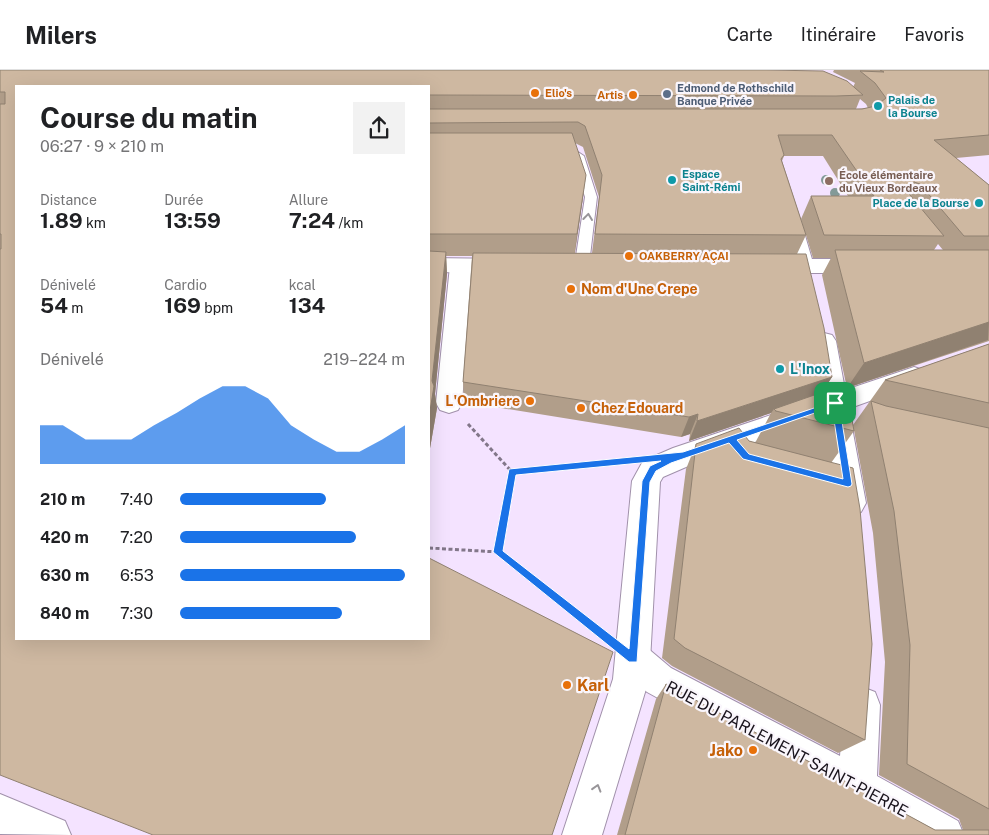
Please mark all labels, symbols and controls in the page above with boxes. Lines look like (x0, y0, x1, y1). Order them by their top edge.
text: Milers (25, 21, 97, 49)
text: Carte (727, 24, 773, 45)
text: Itinéraire (801, 24, 876, 45)
text: Favoris (904, 24, 964, 45)
place label: Edmond de Rothschild Banque Privée (677, 82, 794, 107)
marker: Elio's (529, 87, 541, 99)
place label: Elio's (545, 87, 572, 99)
marker: Edmond de Rothschild Banque Privée (661, 88, 673, 100)
place label: Artis (597, 89, 623, 101)
marker: Artis (627, 89, 639, 101)
place label: Palais de la Bourse (888, 94, 937, 119)
marker: Palais de la Bourse (872, 100, 884, 112)
text: Course du matin (40, 101, 258, 134)
button: share (353, 102, 405, 154)
text: 06:27 · 9 × 210 m (40, 137, 164, 156)
place label: Espace Saint-Rémi (682, 168, 740, 193)
place label: École élémentaire du Vieux Bordeaux (839, 168, 938, 194)
marker: Espace Saint-Rémi (666, 174, 678, 186)
marker: École élémentaire du Vieux Bordeaux (823, 175, 835, 187)
text: Distance (40, 192, 97, 208)
text: Durée (164, 192, 203, 208)
text: Allure (289, 192, 328, 208)
place label: Place de la Bourse (872, 197, 969, 209)
marker: Place de la Bourse (973, 197, 985, 209)
text: 1.89 (40, 208, 83, 233)
text: 13:59 (164, 208, 221, 233)
text: 7:24 (289, 208, 335, 233)
one-way arrow (582, 213, 593, 221)
text: km (83, 215, 106, 231)
text: /km (335, 215, 363, 231)
marker: OAKBERRY AÇAI (623, 250, 635, 262)
place label: OAKBERRY AÇAI (639, 250, 729, 263)
text: Dénivelé (40, 277, 96, 293)
text: Cardio (164, 277, 207, 293)
text: kcal (289, 277, 316, 293)
place label: Nom d'Une Crepe (581, 281, 698, 297)
marker: Nom d'Une Crepe (565, 283, 577, 295)
text: 54 (40, 293, 68, 318)
text: 169 (164, 293, 201, 318)
text: 134 (289, 293, 325, 318)
text: m (68, 300, 83, 316)
text: bpm (201, 300, 233, 316)
text: Dénivelé (40, 350, 104, 369)
text: 219–224 m (323, 350, 405, 369)
place label: L'Inox (790, 361, 830, 377)
marker: L'Inox (774, 363, 786, 375)
pin (814, 382, 856, 424)
icon: arrive (821, 389, 849, 417)
place label: L'Ombriere (445, 393, 520, 409)
marker: L'Ombriere (524, 395, 536, 407)
place label: Chez Edouard (591, 400, 683, 416)
marker: Chez Edouard (575, 402, 587, 414)
text: 210 m (40, 490, 85, 509)
text: 7:40 (120, 490, 153, 509)
text: 420 m (40, 528, 89, 547)
text: 7:20 (120, 528, 153, 547)
text: 630 m (40, 566, 89, 585)
text: 6:53 (120, 566, 154, 585)
text: 840 m (40, 604, 89, 623)
text: 7:30 (120, 604, 153, 623)
place label: Karl (577, 676, 609, 695)
street label: RUE DU PARLEMENT SAINT-PIERRE (663, 677, 911, 821)
marker: Karl (561, 679, 573, 691)
place label: Jako (709, 741, 743, 760)
marker: Jako (747, 744, 759, 756)
one-way arrow (591, 785, 601, 793)

